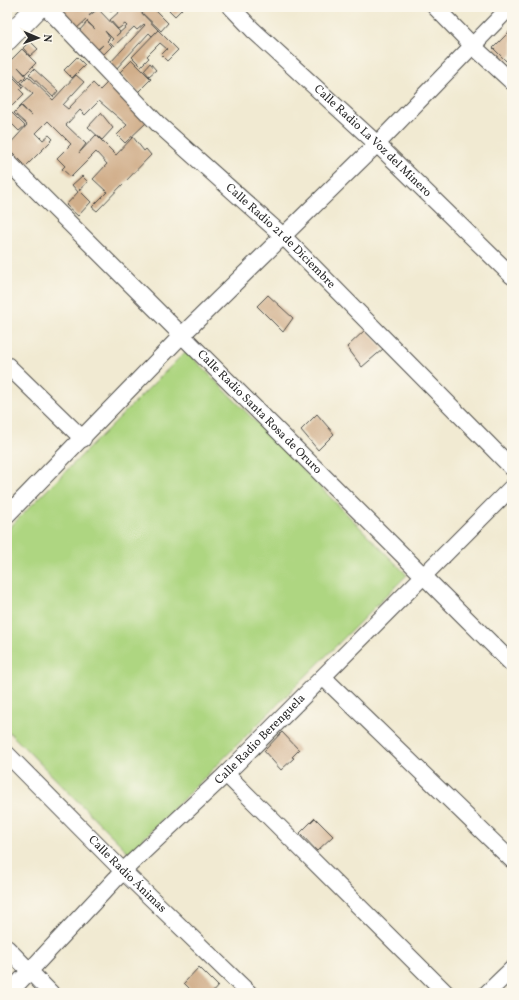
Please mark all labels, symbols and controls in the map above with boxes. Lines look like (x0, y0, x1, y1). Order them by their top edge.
north arrow (18, 18, 58, 58)
text: N (39, 34, 54, 43)
street label: Calle Radio La Voz del Minero (310, 81, 435, 201)
street label: Calle Radio 21 de Diciembre (222, 180, 339, 292)
street label: Calle Radio Santa Rosa de Oruro (193, 347, 325, 478)
street label: Calle Radio Berenguela (212, 691, 309, 788)
street label: Calle Radio Ánimas (85, 832, 170, 916)

